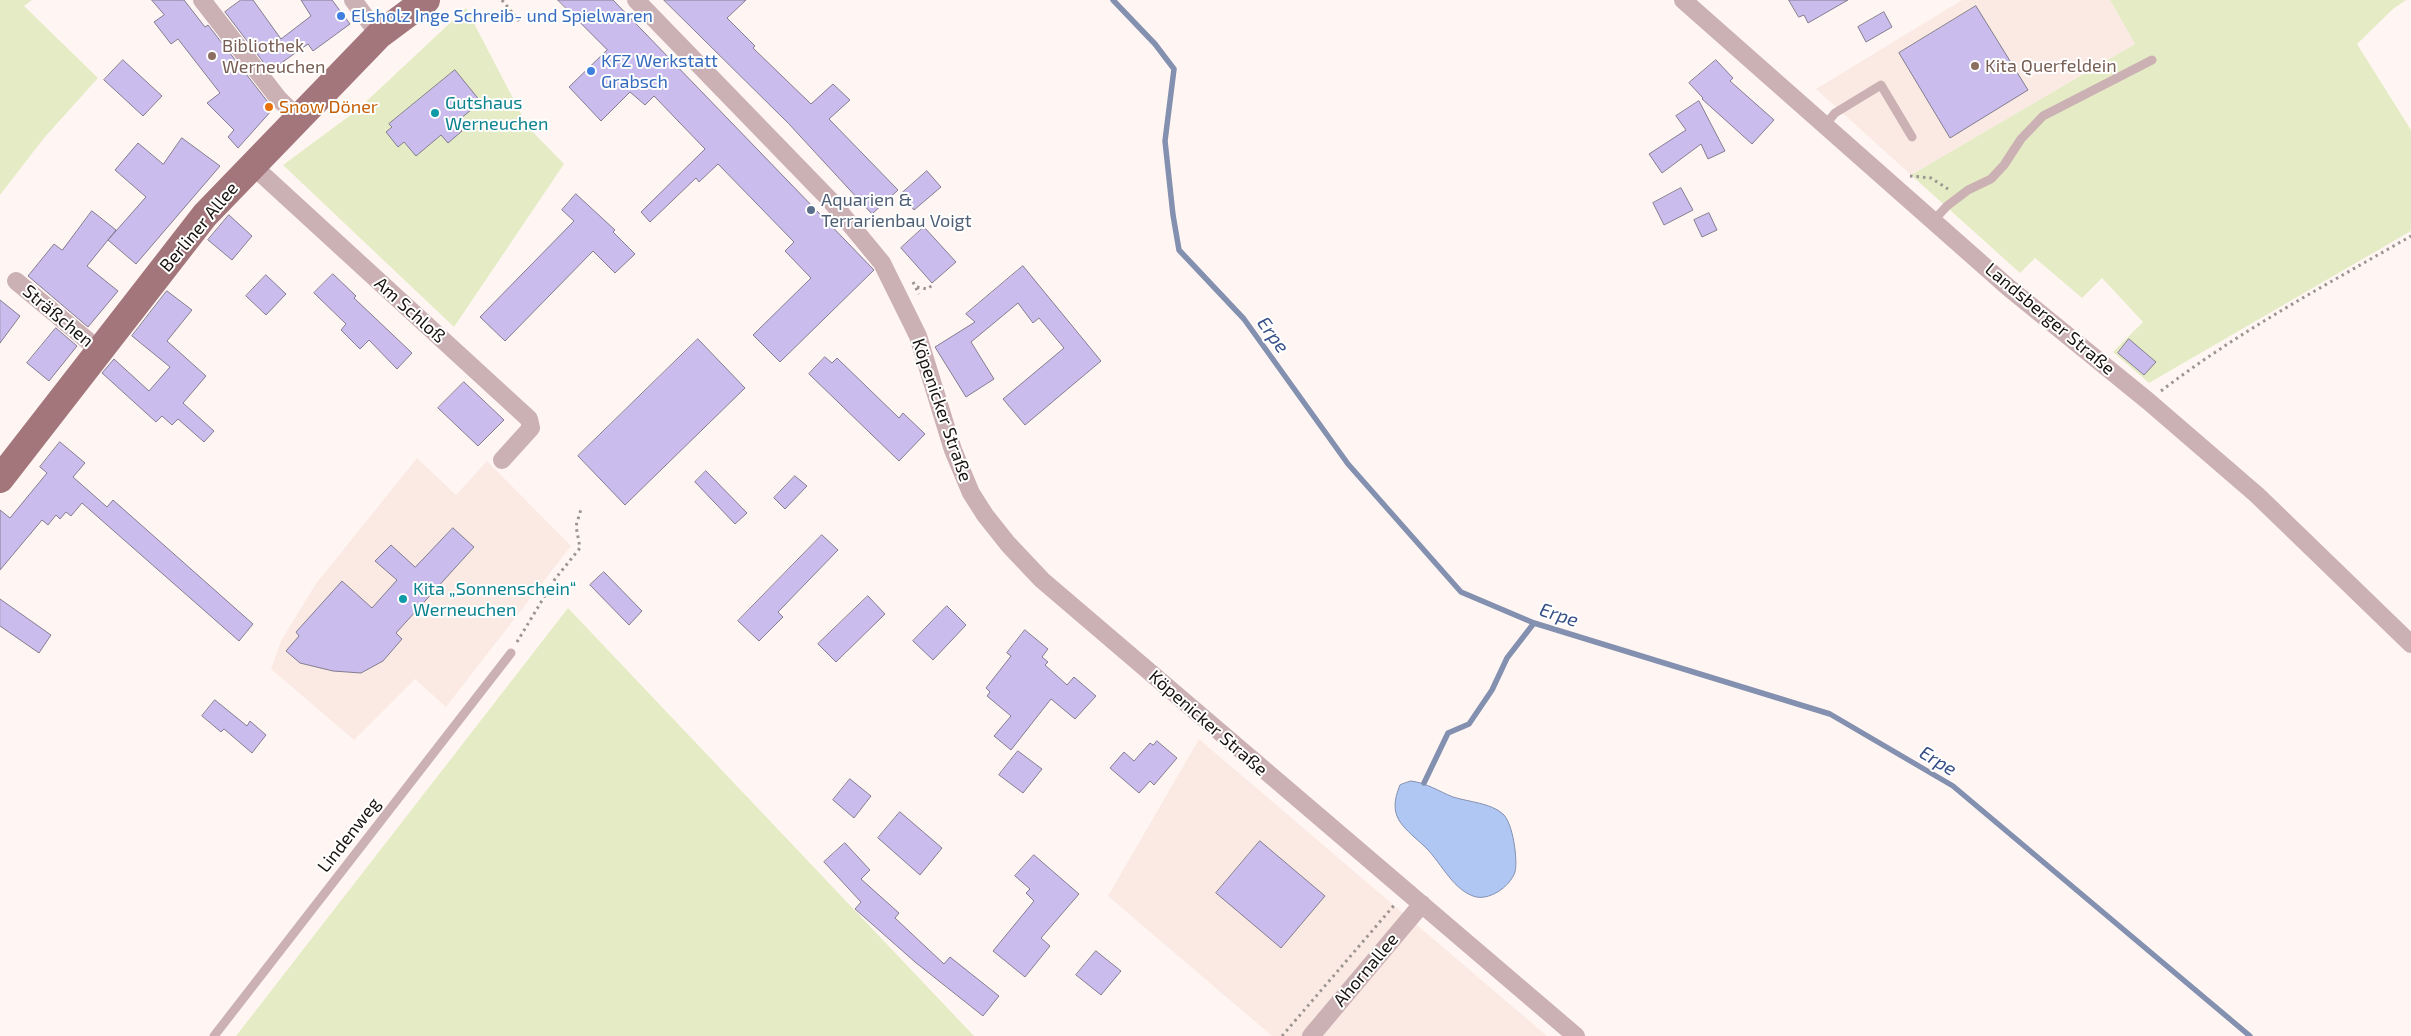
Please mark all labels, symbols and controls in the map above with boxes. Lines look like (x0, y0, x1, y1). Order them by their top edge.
place label: Elsholz Inge Schreib- und Spielwaren (351, 5, 653, 27)
marker: Elsholz Inge Schreib- und Spielwaren (335, 10, 347, 22)
place label: Bibliothek Werneuchen (222, 35, 325, 78)
marker: Bibliothek Werneuchen (206, 50, 218, 62)
place label: KFZ Werkstatt Grabsch (601, 50, 718, 92)
place label: Kita Querfeldein (1985, 55, 2117, 77)
marker: Kita Querfeldein (1969, 60, 1981, 72)
marker: KFZ Werkstatt Grabsch (585, 65, 597, 77)
place label: Gutshaus Werneuchen (445, 92, 548, 134)
place label: Snow Döner (279, 96, 378, 118)
marker: Snow Döner (263, 101, 275, 113)
marker: Gutshaus Werneuchen (429, 107, 441, 119)
street label: Berliner Allee (155, 178, 243, 276)
place label: Aquarien & Terrarienbau Voigt (821, 189, 972, 232)
marker: Aquarien & Terrarienbau Voigt (805, 204, 817, 216)
street label: Landsberger Straße (1981, 258, 2119, 380)
street label: Am Schloß (370, 273, 450, 347)
street label: Sträßchen (18, 280, 98, 352)
water label: Erpe (1252, 312, 1294, 358)
street label: Köpenicker Straße (907, 336, 977, 484)
place label: Kita „Sonnenschein“ Werneuchen (413, 578, 576, 620)
marker: Kita „Sonnenschein“ Werneuchen (397, 593, 409, 605)
water label: Erpe (1537, 598, 1581, 632)
street label: Köpenicker Straße (1144, 666, 1272, 780)
water label: Erpe (1915, 741, 1961, 781)
street label: Lindenweg (313, 793, 385, 877)
street label: Ahornallee (1329, 929, 1403, 1011)

